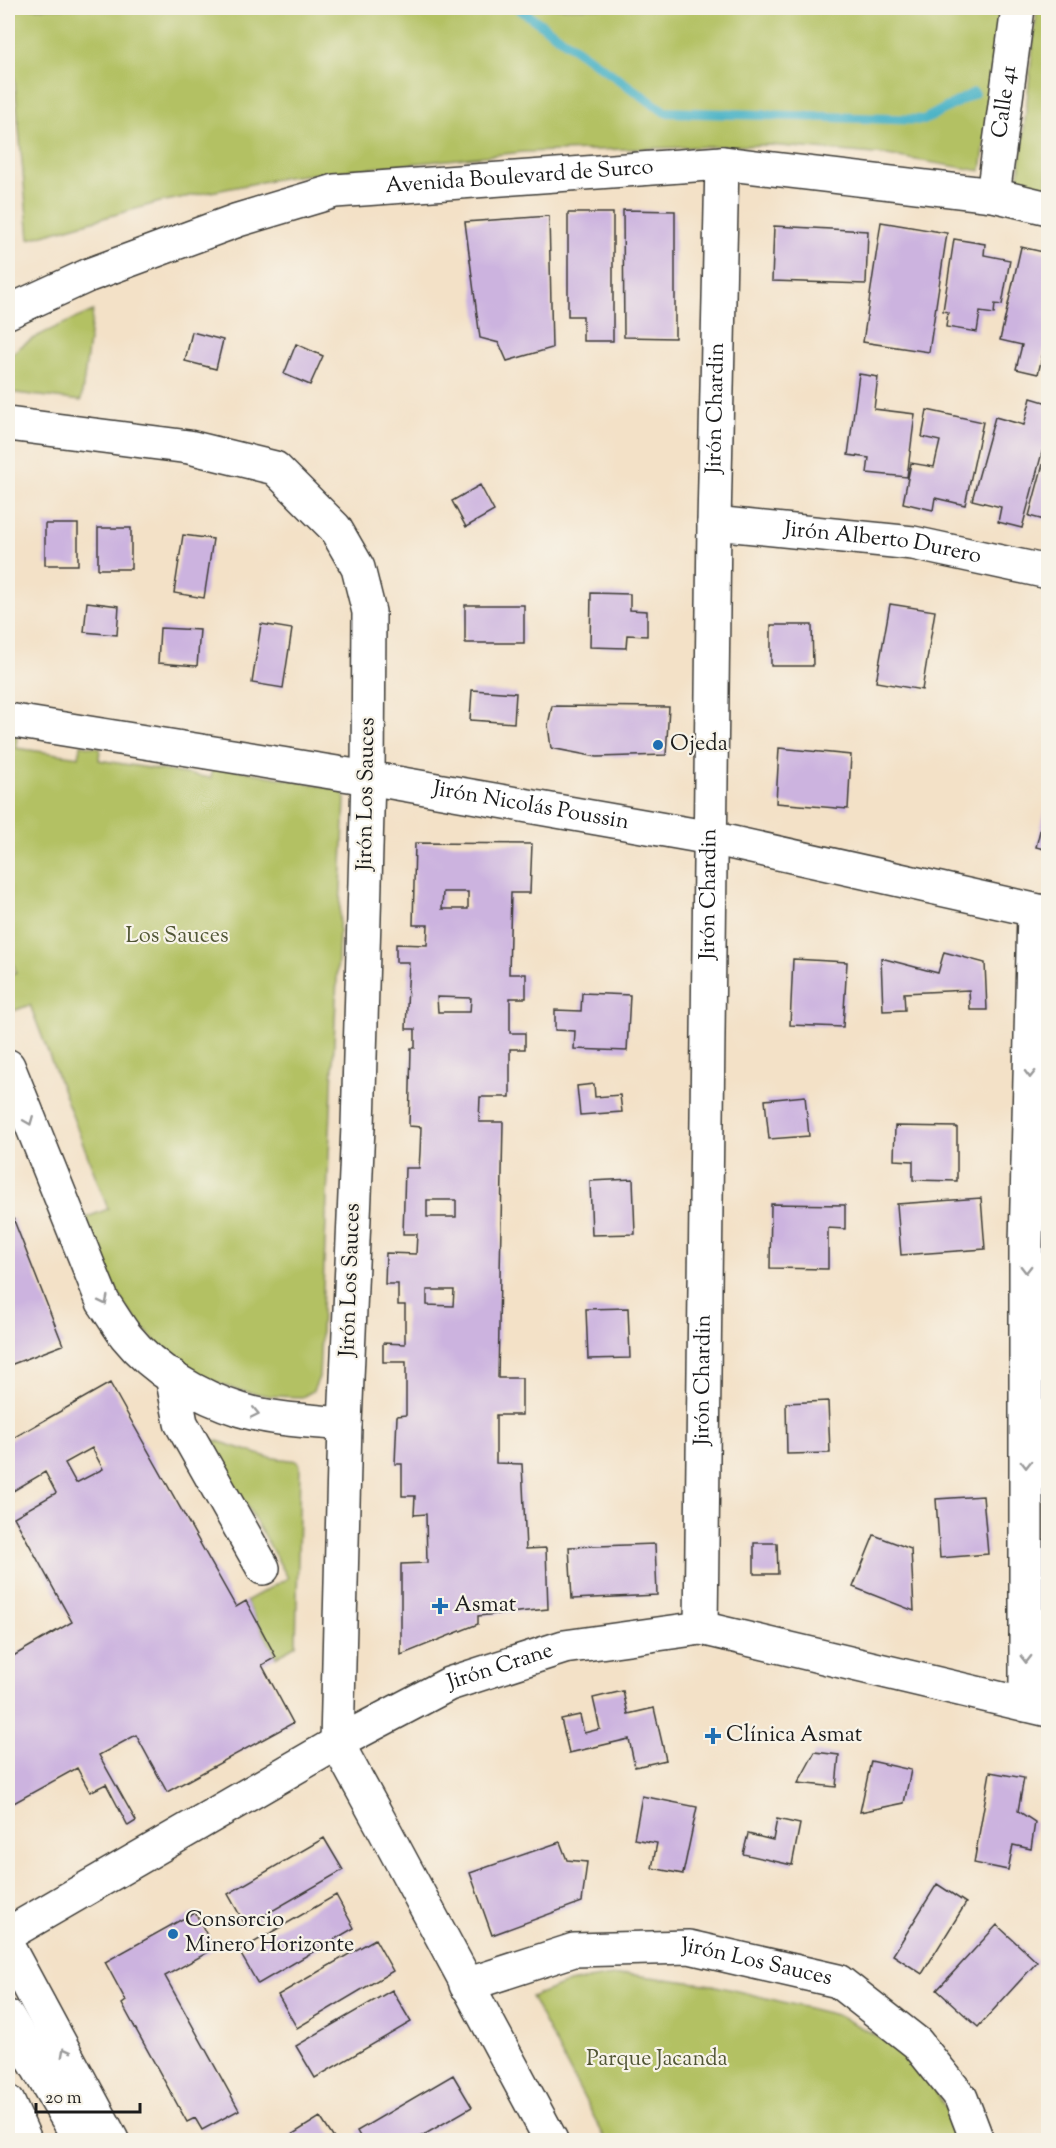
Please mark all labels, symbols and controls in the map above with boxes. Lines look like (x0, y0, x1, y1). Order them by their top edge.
street label: Calle 41 (985, 63, 1026, 140)
street label: Avenida Boulevard de Surco (384, 152, 655, 203)
street label: Jirón Chardin (699, 342, 734, 475)
street label: Jirón Alberto Durero (782, 514, 984, 573)
street label: Jirón Los Sauces (350, 717, 384, 872)
place label: Ojeda (670, 729, 728, 761)
marker: Ojeda (651, 738, 665, 752)
street label: Jirón Nicolás Poussin (429, 773, 631, 839)
street label: Jirón Chardin (693, 828, 726, 961)
park label: Los Sauces (125, 921, 229, 953)
one-way arrow (1024, 1070, 1036, 1079)
one-way arrow (22, 1114, 34, 1125)
street label: Jirón Los Sauces (332, 1203, 370, 1358)
one-way arrow (1020, 1265, 1032, 1274)
one-way arrow (97, 1294, 108, 1305)
street label: Jirón Chardin (687, 1314, 721, 1447)
one-way arrow (250, 1406, 260, 1419)
one-way arrow (1020, 1460, 1032, 1469)
place label: Asmat (454, 1590, 517, 1622)
marker: Asmat (431, 1597, 449, 1615)
street label: Jirón Crane (442, 1635, 557, 1700)
one-way arrow (1020, 1655, 1032, 1664)
place label: Clínica Asmat (726, 1720, 863, 1752)
marker: Clínica Asmat (704, 1727, 722, 1745)
place label: Consorcio Minero Horizonte (185, 1905, 354, 1962)
marker: Consorcio Minero Horizonte (166, 1927, 180, 1941)
street label: Jirón Los Sauces (680, 1931, 835, 1995)
park label: Parque Jacanda (586, 2044, 728, 2076)
one-way arrow (61, 2048, 72, 2058)
scale bar (36, 2076, 140, 2114)
text: 20 m (45, 2086, 82, 2112)

